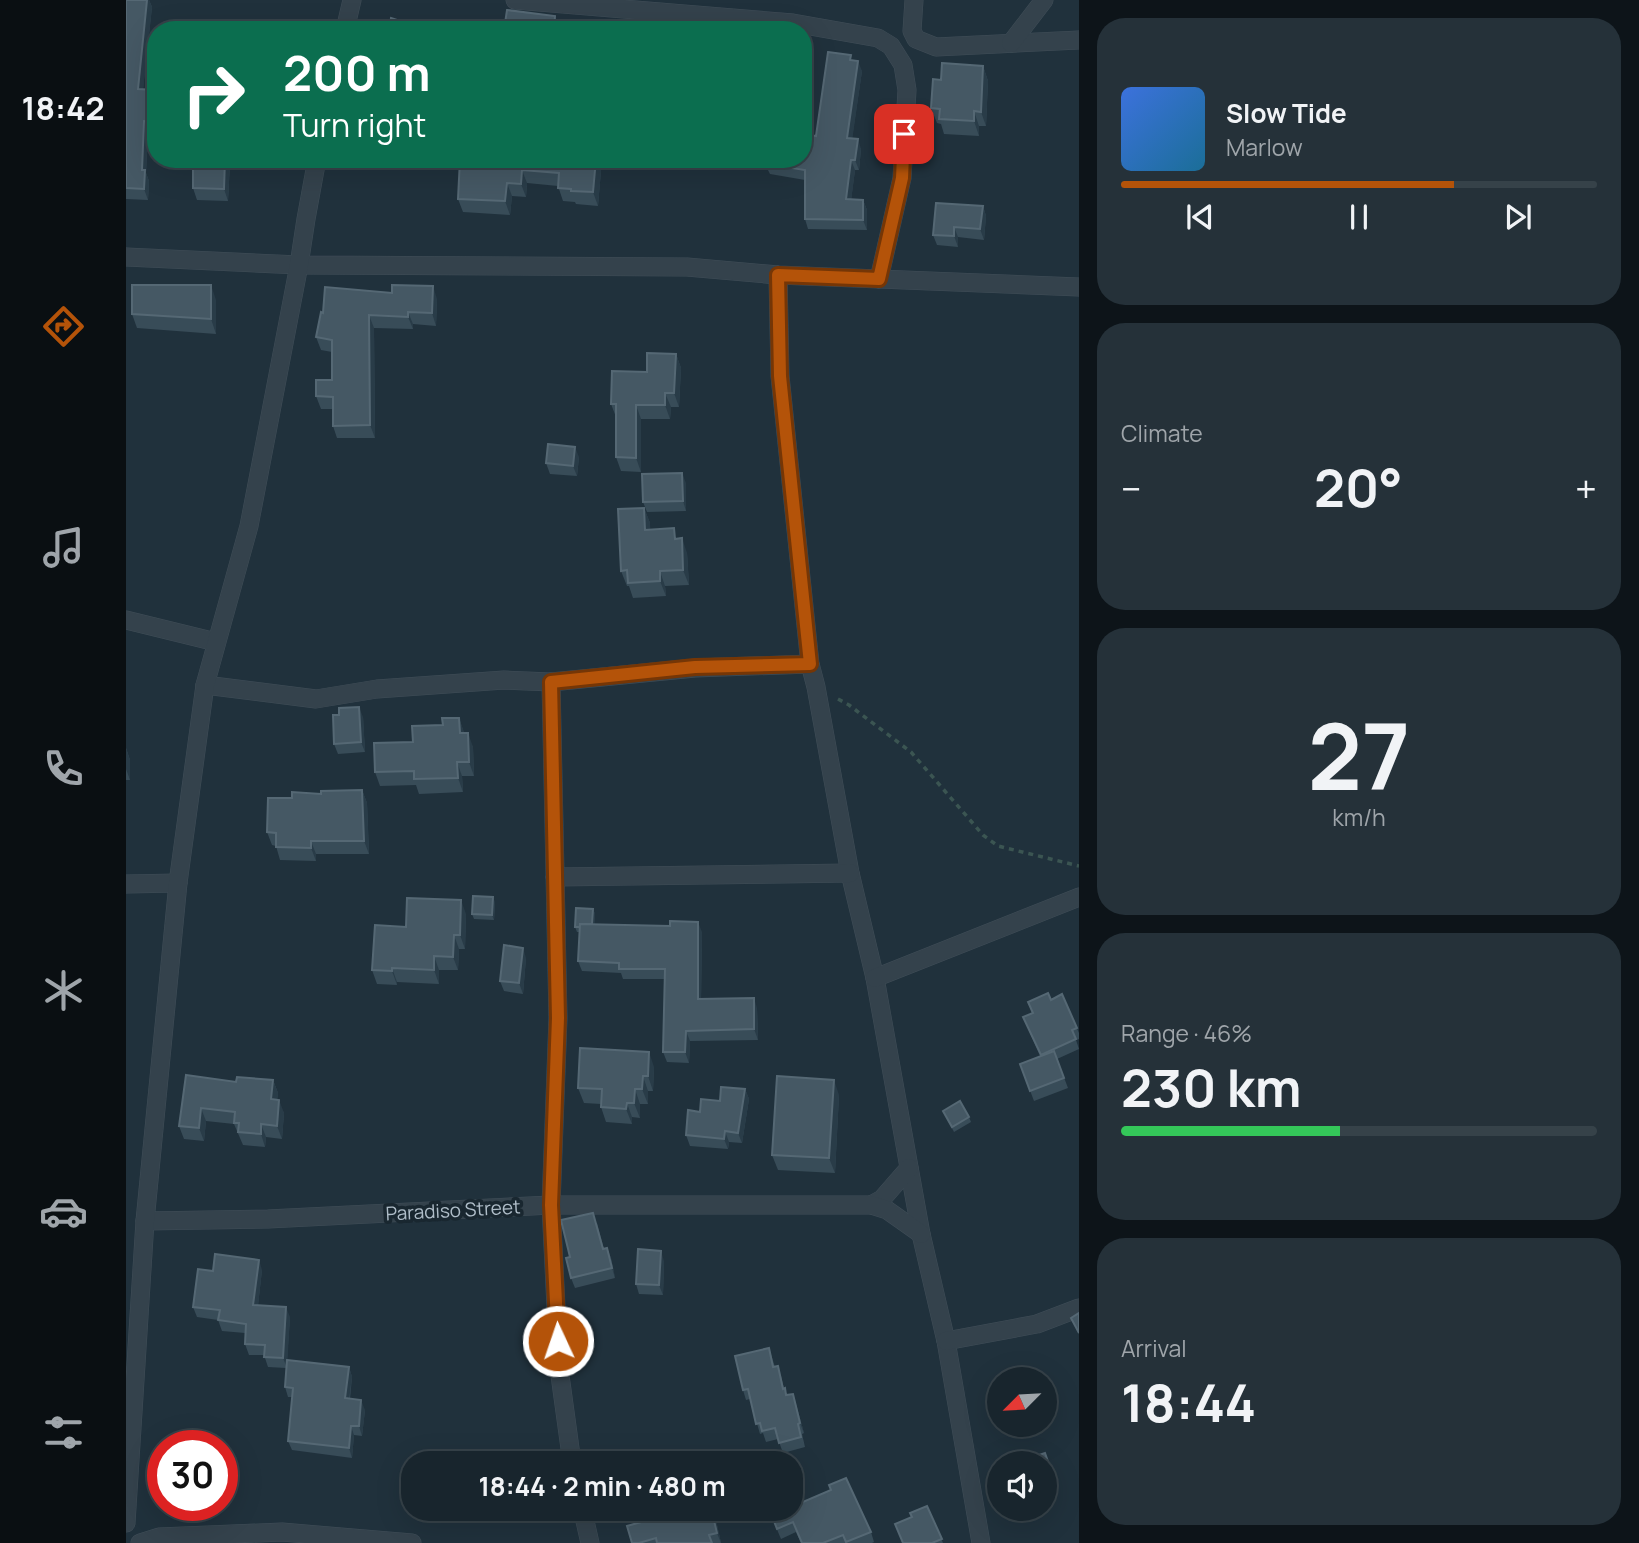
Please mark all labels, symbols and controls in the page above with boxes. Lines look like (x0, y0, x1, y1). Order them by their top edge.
text: 200 m (283, 39, 431, 106)
icon: right (168, 49, 259, 140)
text: 18:42 (21, 86, 105, 130)
text: Slow Tide (1226, 95, 1347, 131)
text: Turn right (283, 103, 426, 147)
pin (874, 104, 934, 164)
icon: arrive (885, 115, 923, 153)
text: Marlow (1226, 131, 1303, 163)
icon: previous (1181, 198, 1219, 236)
icon: pause (1340, 198, 1378, 236)
icon: next (1499, 198, 1537, 236)
icon: directions (39, 302, 88, 351)
text: Climate (1121, 417, 1203, 449)
text: 20° (1314, 452, 1403, 523)
text: − (1121, 462, 1142, 514)
text: + (1575, 462, 1597, 514)
icon: music (39, 523, 88, 572)
text: 27 (1308, 693, 1410, 817)
icon: phone (39, 744, 88, 793)
text: km/h (1332, 801, 1386, 833)
icon: climate (39, 966, 88, 1015)
text: Range · 46% (1121, 1017, 1252, 1049)
text: 230 km (1121, 1052, 1302, 1123)
icon: car (39, 1187, 88, 1236)
street label: Paradiso Street (385, 1193, 521, 1227)
position arrow (521, 1304, 595, 1378)
text: Arrival (1121, 1332, 1187, 1364)
north arrow (987, 1367, 1057, 1437)
map controls (987, 1367, 1057, 1521)
text: 18:44 (1121, 1367, 1256, 1438)
icon: filters (39, 1408, 88, 1457)
speed limit sign: 30 (147, 1430, 238, 1521)
button: sound (987, 1451, 1057, 1521)
text: 18:44 · 2 min · 480 m (478, 1468, 726, 1504)

